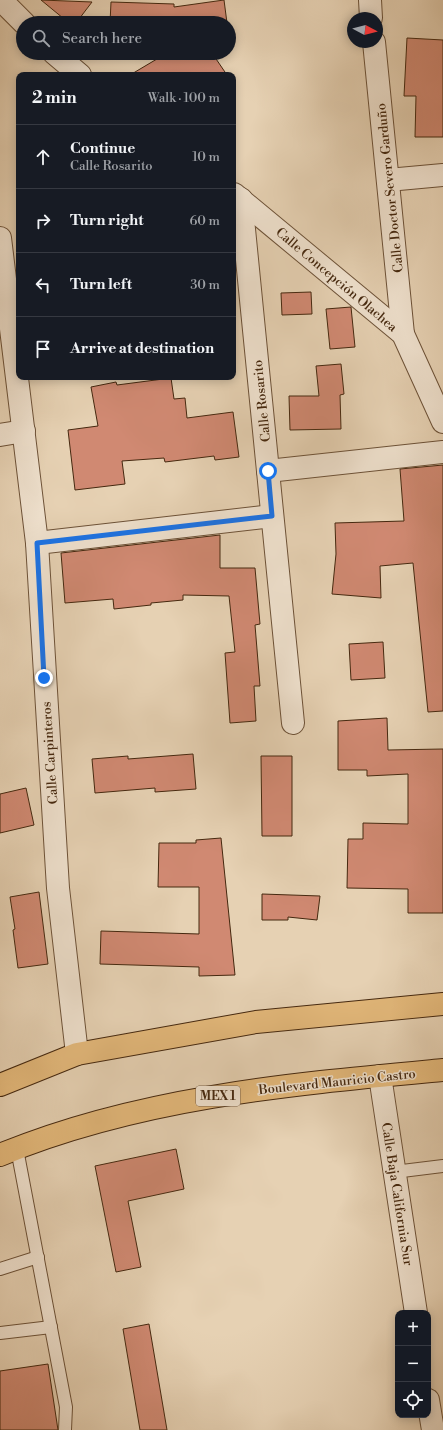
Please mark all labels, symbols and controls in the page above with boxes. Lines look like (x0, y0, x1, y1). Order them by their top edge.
north arrow (347, 12, 383, 48)
search box (16, 16, 236, 60)
icon: search (30, 27, 52, 49)
text: Search here (62, 29, 142, 48)
text: 2 min (32, 87, 77, 109)
text: Walk · 100 m (148, 90, 220, 106)
street label: Calle Doctor Severo Garduño (373, 102, 407, 273)
text: Continue (70, 139, 135, 158)
icon: ahead (32, 146, 54, 168)
text: 10 m (192, 149, 220, 165)
text: Calle Rosarito (70, 158, 153, 174)
icon: right (32, 210, 54, 232)
text: Turn right (70, 211, 144, 230)
text: 60 m (189, 213, 220, 229)
street label: Calle Concepción Olachea (272, 224, 401, 336)
icon: left (32, 274, 54, 296)
text: Turn left (70, 275, 132, 294)
text: 30 m (190, 277, 220, 293)
icon: arrive (32, 338, 54, 360)
text: Arrive at destination (70, 339, 214, 358)
street label: Calle Rosarito (250, 359, 274, 443)
route start (259, 462, 277, 480)
route end (35, 669, 53, 687)
street label: Calle Carpinteros (38, 701, 62, 805)
street label: Boulevard Mauricio Castro (257, 1066, 416, 1098)
road number: MEX 1 (196, 1086, 240, 1106)
street label: Calle Baja California Sur (378, 1121, 416, 1267)
map controls (395, 1310, 431, 1418)
button: + (395, 1310, 431, 1346)
button: − (395, 1346, 431, 1382)
button: locate (395, 1382, 431, 1418)

